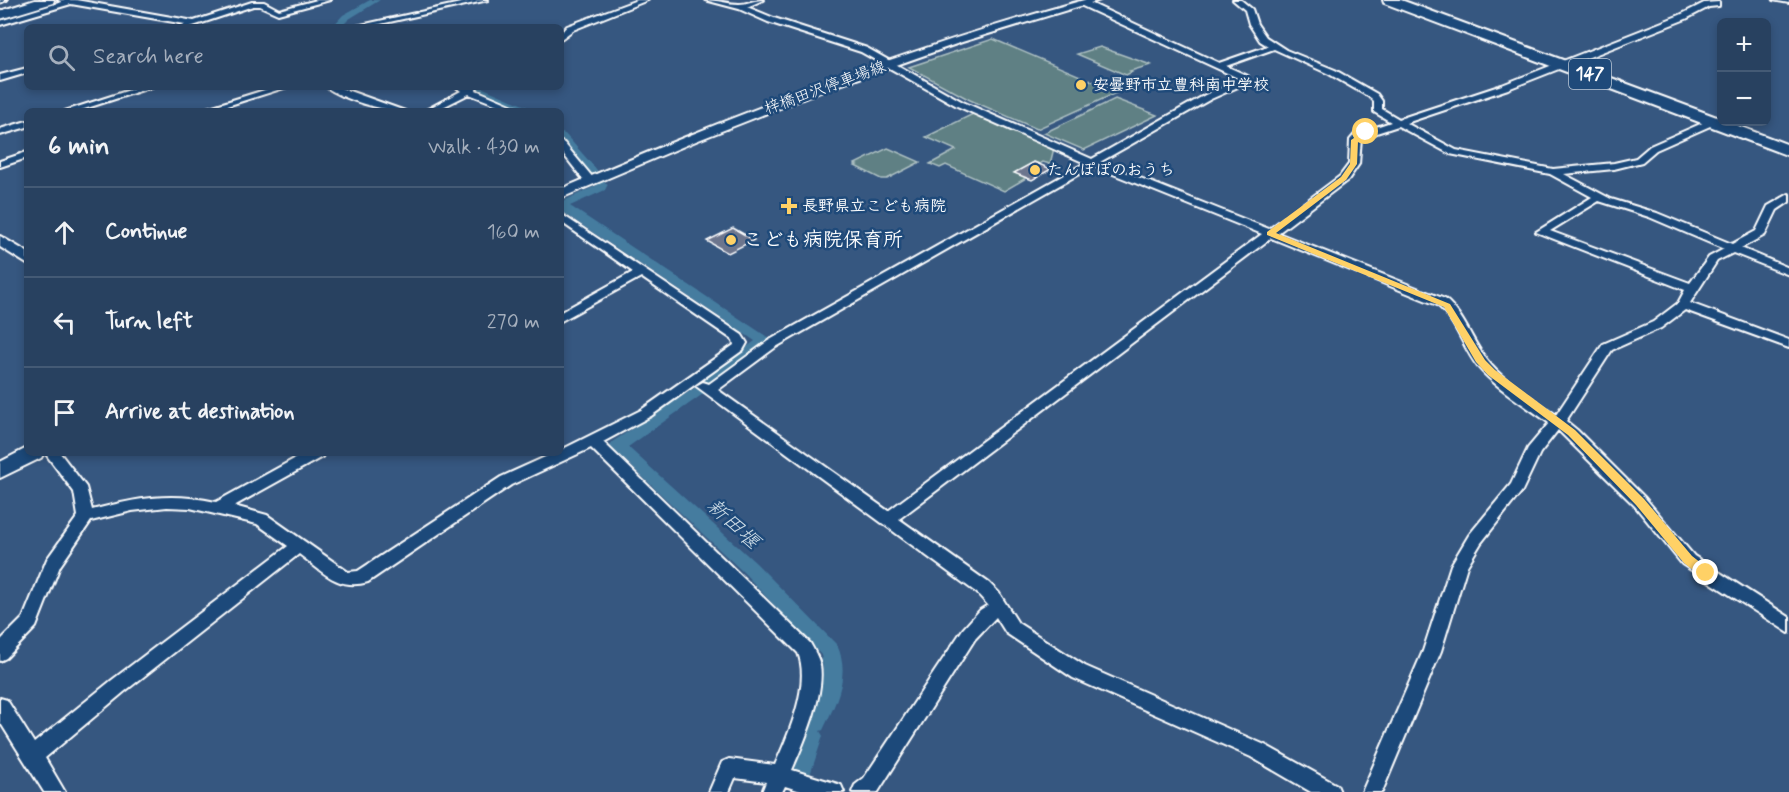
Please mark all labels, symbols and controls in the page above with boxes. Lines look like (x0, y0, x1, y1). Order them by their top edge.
map controls (1717, 18, 1771, 126)
button: + (1717, 18, 1771, 72)
search box (24, 24, 564, 90)
icon: search (45, 41, 78, 74)
text: Search here (93, 43, 204, 71)
street label: 梓橋田沢停車場線 (761, 56, 889, 120)
road number: 147 (1569, 59, 1611, 89)
button: − (1717, 72, 1771, 126)
place label: 安曇野市立豊科南中学校 (1093, 75, 1269, 96)
marker: 安曇野市立豊科南中学校 (1074, 78, 1088, 92)
route start (1352, 118, 1378, 144)
text: 6 min (48, 130, 110, 164)
text: Walk · 430 m (428, 134, 540, 161)
place label: たんぽぽのおうち (1047, 160, 1175, 181)
marker: たんぽぽのおうち (1028, 163, 1042, 177)
place label: 長野県立こども病院 (802, 196, 946, 217)
marker: 長野県立こども病院 (780, 197, 798, 215)
icon: ahead (48, 216, 81, 249)
text: Continue (105, 218, 187, 246)
text: 160 m (487, 219, 540, 246)
place label: こども病院保育所 (743, 227, 903, 254)
marker: こども病院保育所 (724, 233, 738, 247)
icon: left (48, 306, 81, 339)
text: Turn left (105, 308, 193, 336)
text: 270 m (487, 309, 540, 336)
icon: arrive (48, 396, 81, 429)
text: Arrive at destination (105, 398, 295, 426)
water label: 新田堰 (700, 492, 767, 557)
route end (1692, 559, 1718, 585)

